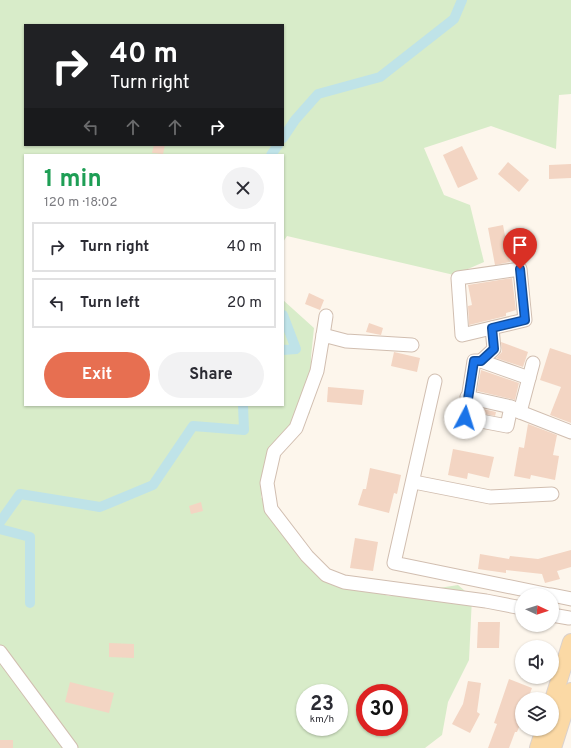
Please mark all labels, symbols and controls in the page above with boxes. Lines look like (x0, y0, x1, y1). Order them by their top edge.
text: 40 m (110, 37, 178, 73)
icon: right (44, 40, 96, 92)
text: Turn right (110, 72, 190, 95)
icon: left (80, 116, 102, 138)
icon: ahead (122, 116, 144, 138)
icon: ahead (164, 116, 186, 138)
icon: right (206, 116, 228, 138)
text: 1 min (44, 165, 102, 195)
button: close (222, 167, 264, 209)
text: 120 m · 18:02 (44, 195, 117, 211)
pin (503, 228, 537, 269)
icon: arrive (509, 234, 531, 256)
icon: right (46, 236, 68, 258)
text: Turn right (80, 238, 149, 257)
text: 40 m (227, 238, 262, 257)
icon: left (46, 292, 68, 314)
text: Turn left (80, 294, 140, 313)
text: 20 m (227, 294, 262, 313)
button: Exit (44, 352, 150, 398)
button: Share (158, 352, 264, 398)
position arrow (444, 397, 486, 439)
north arrow (515, 588, 559, 632)
map controls (515, 588, 559, 736)
button: sound (515, 640, 559, 684)
speed limit sign: 30 (356, 684, 408, 736)
text: 23 (310, 692, 334, 718)
button: layers (515, 692, 559, 736)
text: km/h (310, 713, 334, 726)

